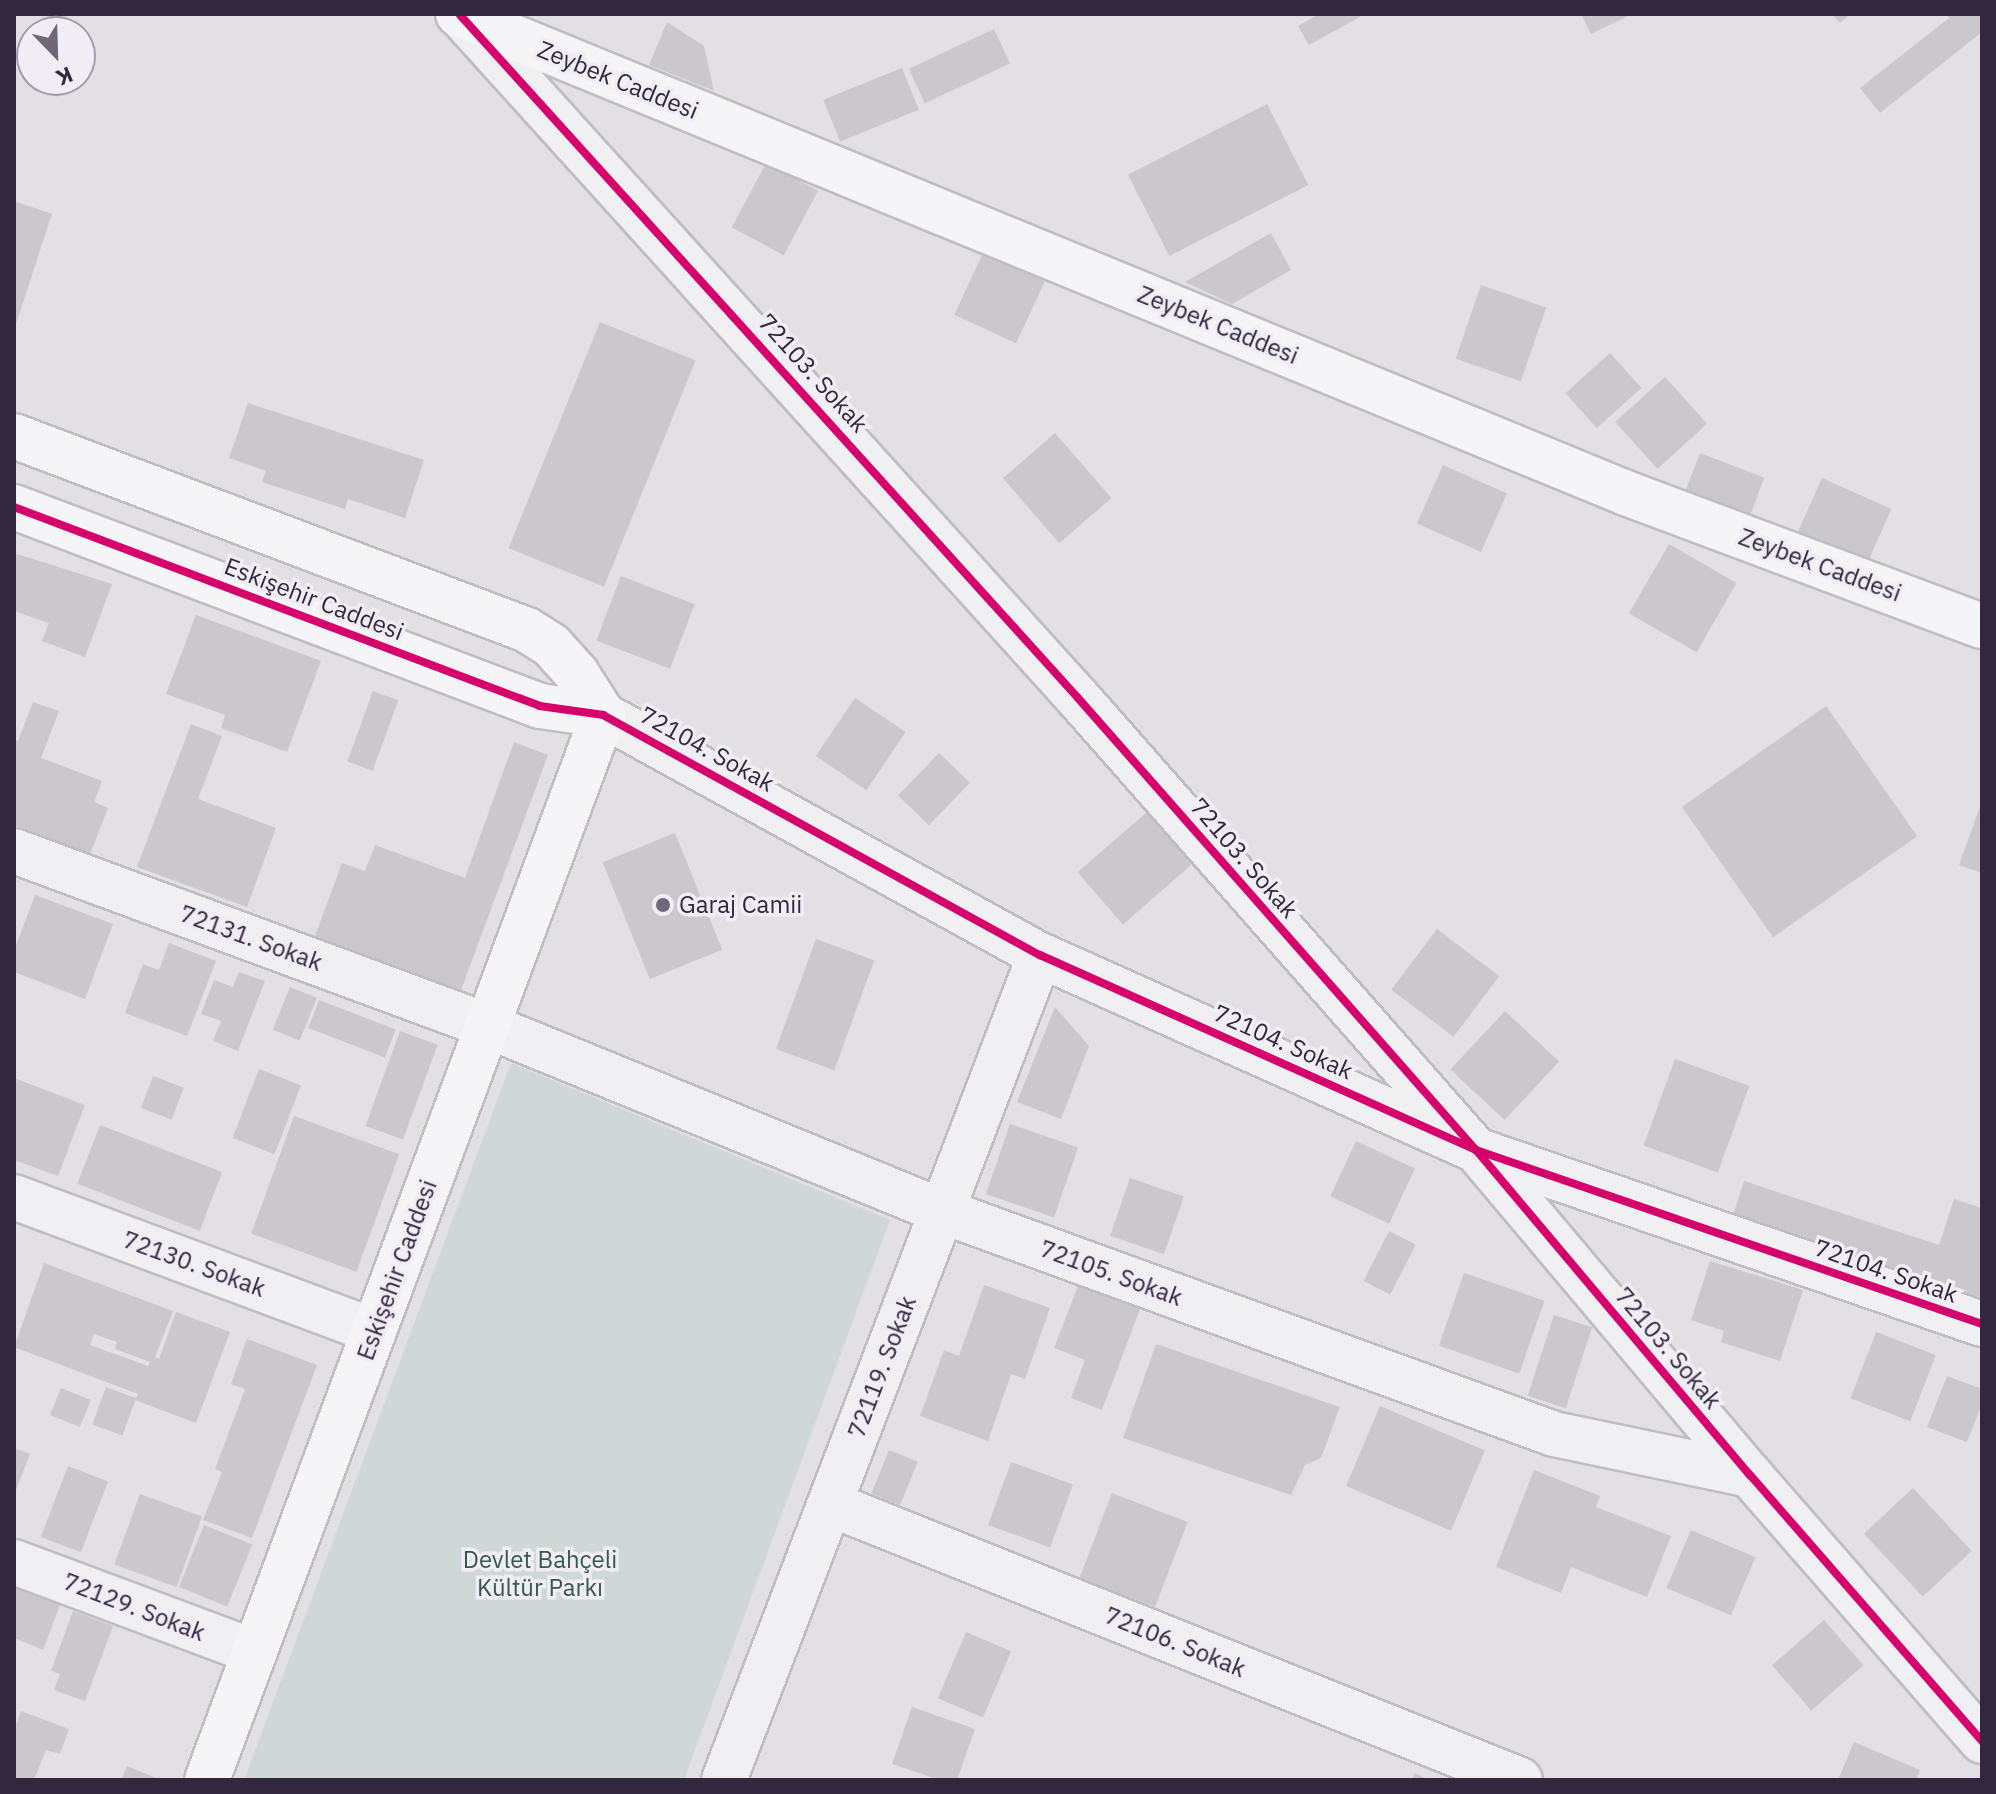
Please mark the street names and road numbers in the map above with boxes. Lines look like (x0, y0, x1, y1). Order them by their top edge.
street label: Zeybek Caddesi (533, 35, 703, 125)
street label: Zeybek Caddesi (1133, 280, 1303, 370)
street label: 72103. Sokak (752, 308, 874, 438)
street label: Zeybek Caddesi (1735, 522, 1905, 608)
street label: Eskişehir Caddesi (220, 552, 408, 646)
street label: 72104. Sokak (635, 700, 779, 798)
street label: 72103. Sokak (1184, 792, 1304, 924)
street label: 72131. Sokak (176, 899, 326, 977)
street label: 72104. Sokak (1209, 998, 1357, 1086)
street label: Eskişehir Caddesi (351, 1176, 443, 1364)
street label: 72130. Sokak (119, 1225, 269, 1303)
street label: 72104. Sokak (1811, 1233, 1961, 1309)
street label: 72105. Sokak (1036, 1234, 1186, 1312)
street label: 72103. Sokak (1609, 1281, 1727, 1415)
street label: 72119. Sokak (842, 1292, 922, 1442)
street label: 72129. Sokak (59, 1567, 209, 1647)
street label: 72106. Sokak (1100, 1601, 1250, 1683)

